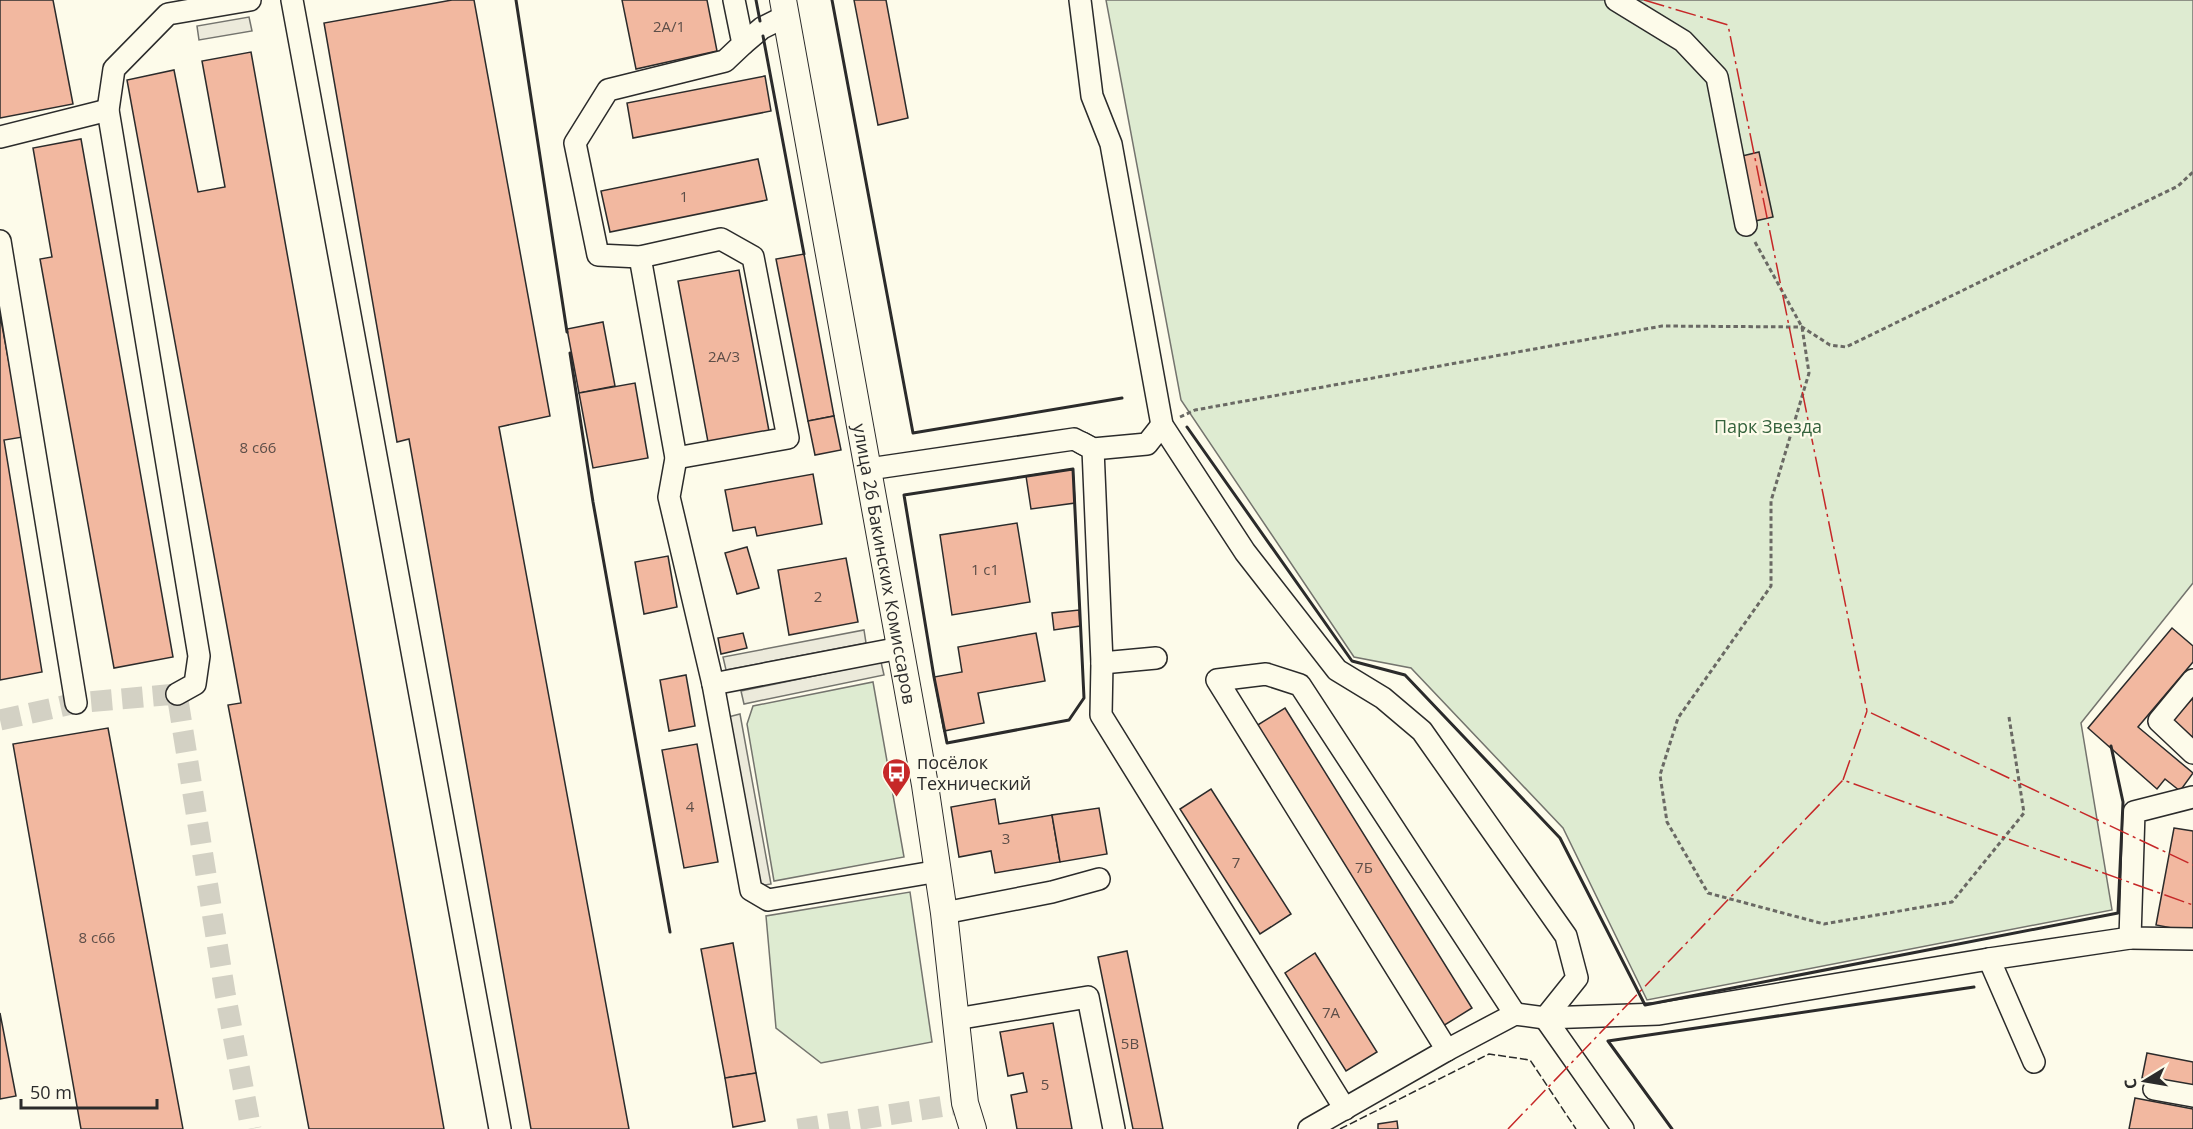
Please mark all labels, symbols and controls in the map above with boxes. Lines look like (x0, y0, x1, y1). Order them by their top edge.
house number: 2А/1 (653, 16, 685, 36)
house number: 1 (680, 186, 688, 206)
house number: 2А/3 (708, 346, 740, 366)
park label: Парк Звезда (1714, 414, 1822, 438)
street label: улица 26 Бакинских Комиссаров (848, 422, 922, 706)
house number: 8 с66 (240, 437, 276, 457)
house number: 1 с1 (971, 559, 999, 579)
house number: 2 (814, 586, 822, 606)
place label: посёлок Технический (917, 750, 1031, 795)
bus stop icon: посёлок Технический (880, 756, 912, 798)
house number: 4 (686, 796, 695, 816)
house number: 3 (1002, 828, 1010, 848)
house number: 7 (1232, 852, 1240, 872)
house number: 7Б (1355, 857, 1373, 877)
house number: 8 с66 (79, 927, 115, 947)
house number: 7А (1322, 1002, 1341, 1022)
house number: 5В (1121, 1033, 1139, 1053)
north arrow (2115, 1051, 2175, 1111)
scale bar (21, 1072, 158, 1110)
house number: 5 (1041, 1074, 1049, 1094)
text: С (2119, 1077, 2142, 1091)
text: 50 m (30, 1080, 72, 1104)

